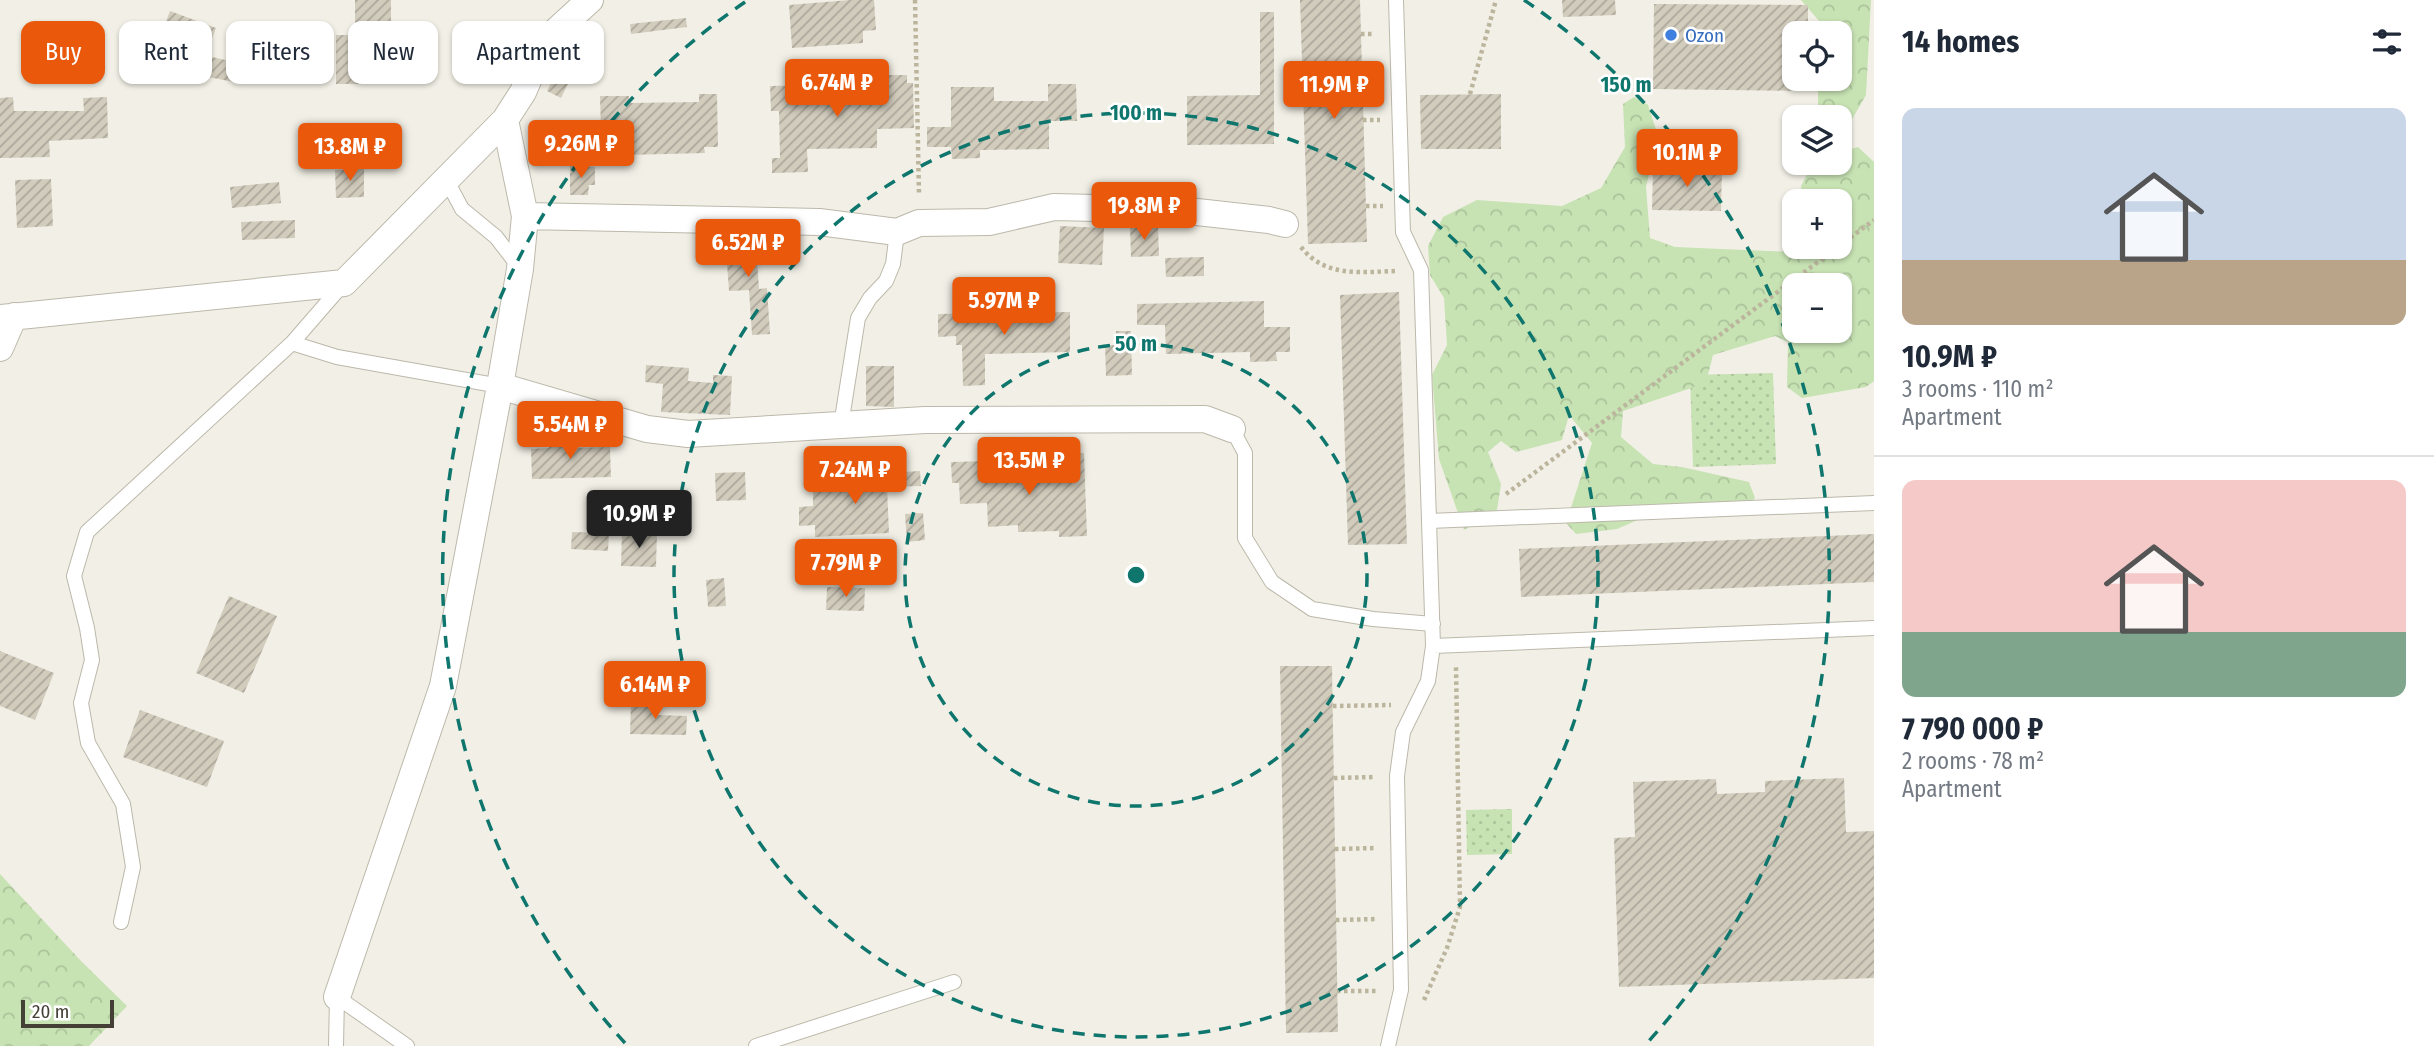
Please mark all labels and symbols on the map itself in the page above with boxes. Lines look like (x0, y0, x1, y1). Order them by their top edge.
place label: Ozon (1685, 24, 1724, 47)
marker: Ozon (1663, 27, 1679, 43)
pin: 6.74M ₽ (772, 60, 902, 119)
pin: 11.9M ₽ (1269, 61, 1399, 121)
text: 150 m (1600, 72, 1652, 98)
text: 100 m (1110, 100, 1162, 126)
pin: 9.26M ₽ (516, 120, 646, 180)
pin: 13.8M ₽ (285, 124, 415, 183)
pin: 10.1M ₽ (1622, 130, 1752, 189)
pin: 19.8M ₽ (1079, 182, 1209, 242)
pin: 6.52M ₽ (683, 219, 813, 279)
pin: 5.97M ₽ (939, 278, 1069, 337)
text: 50 m (1115, 331, 1157, 357)
pin: 5.54M ₽ (505, 402, 635, 461)
pin: 13.5M ₽ (964, 438, 1094, 497)
pin: 7.24M ₽ (790, 447, 920, 506)
pin: 10.9M ₽ (574, 490, 704, 550)
pin: 7.79M ₽ (781, 540, 911, 599)
centre of rings (1124, 563, 1148, 587)
pin: 6.14M ₽ (590, 662, 720, 721)
scale bar (21, 997, 114, 1029)

